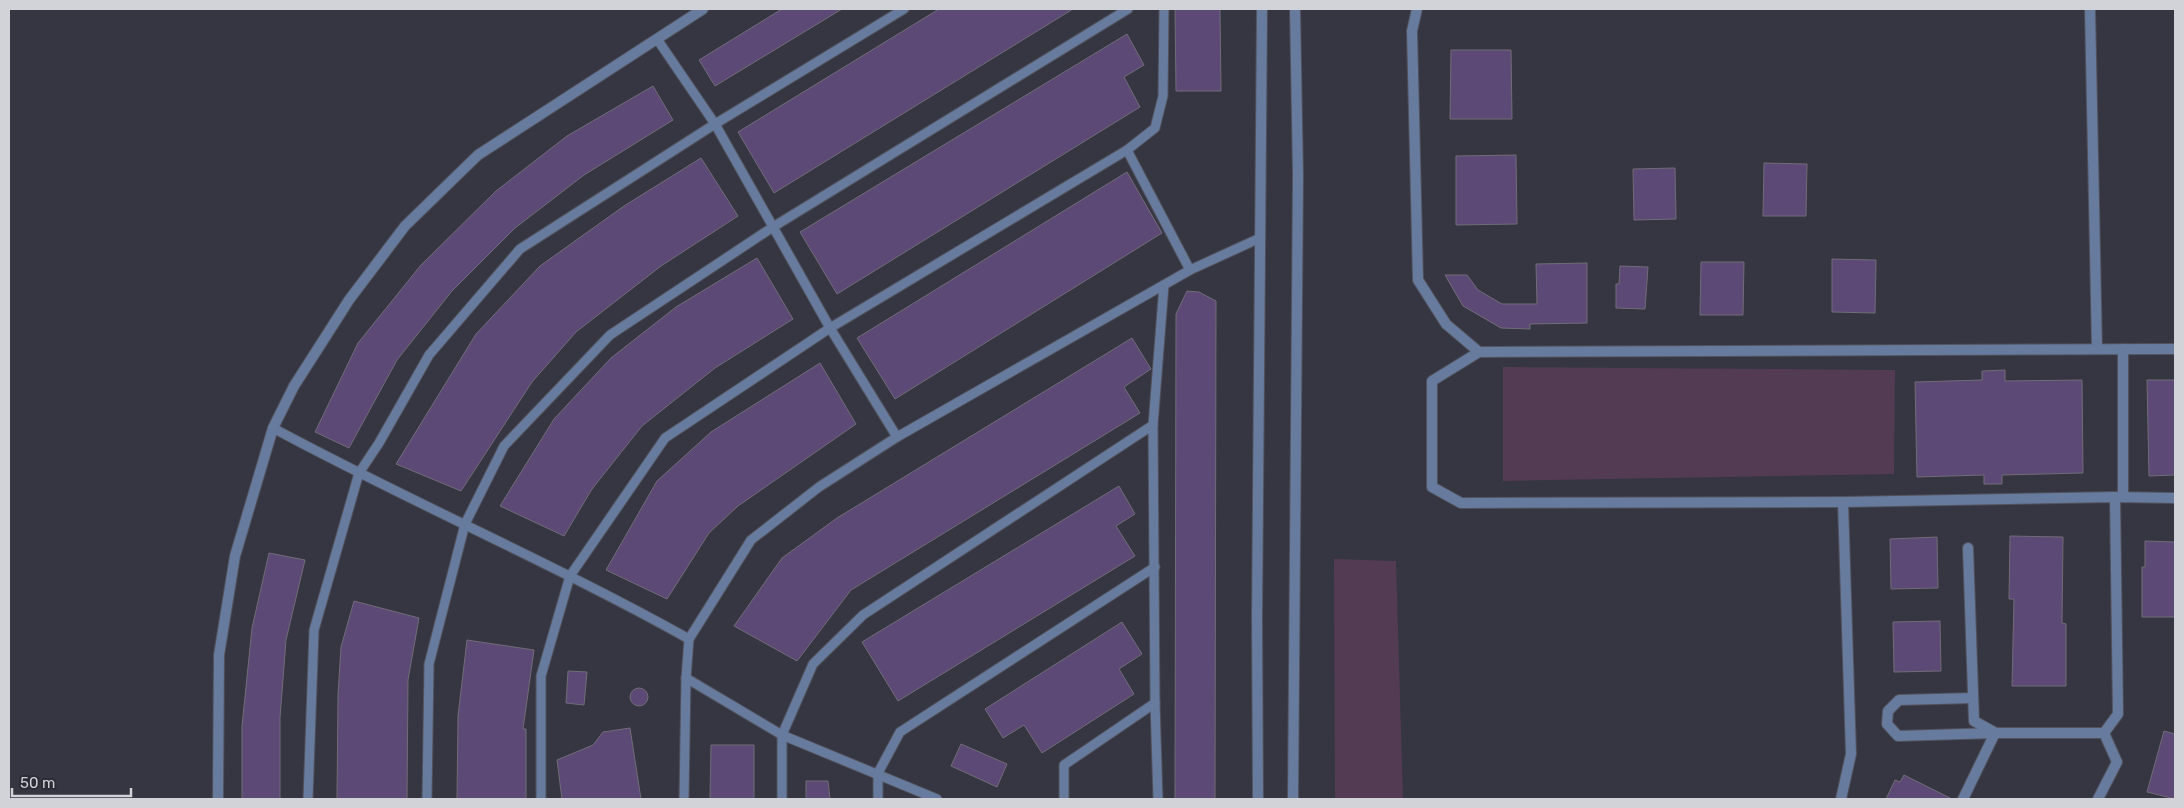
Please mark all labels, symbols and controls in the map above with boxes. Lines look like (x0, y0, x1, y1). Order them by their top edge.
scale bar (12, 766, 131, 798)
text: 50 m (20, 774, 55, 792)

